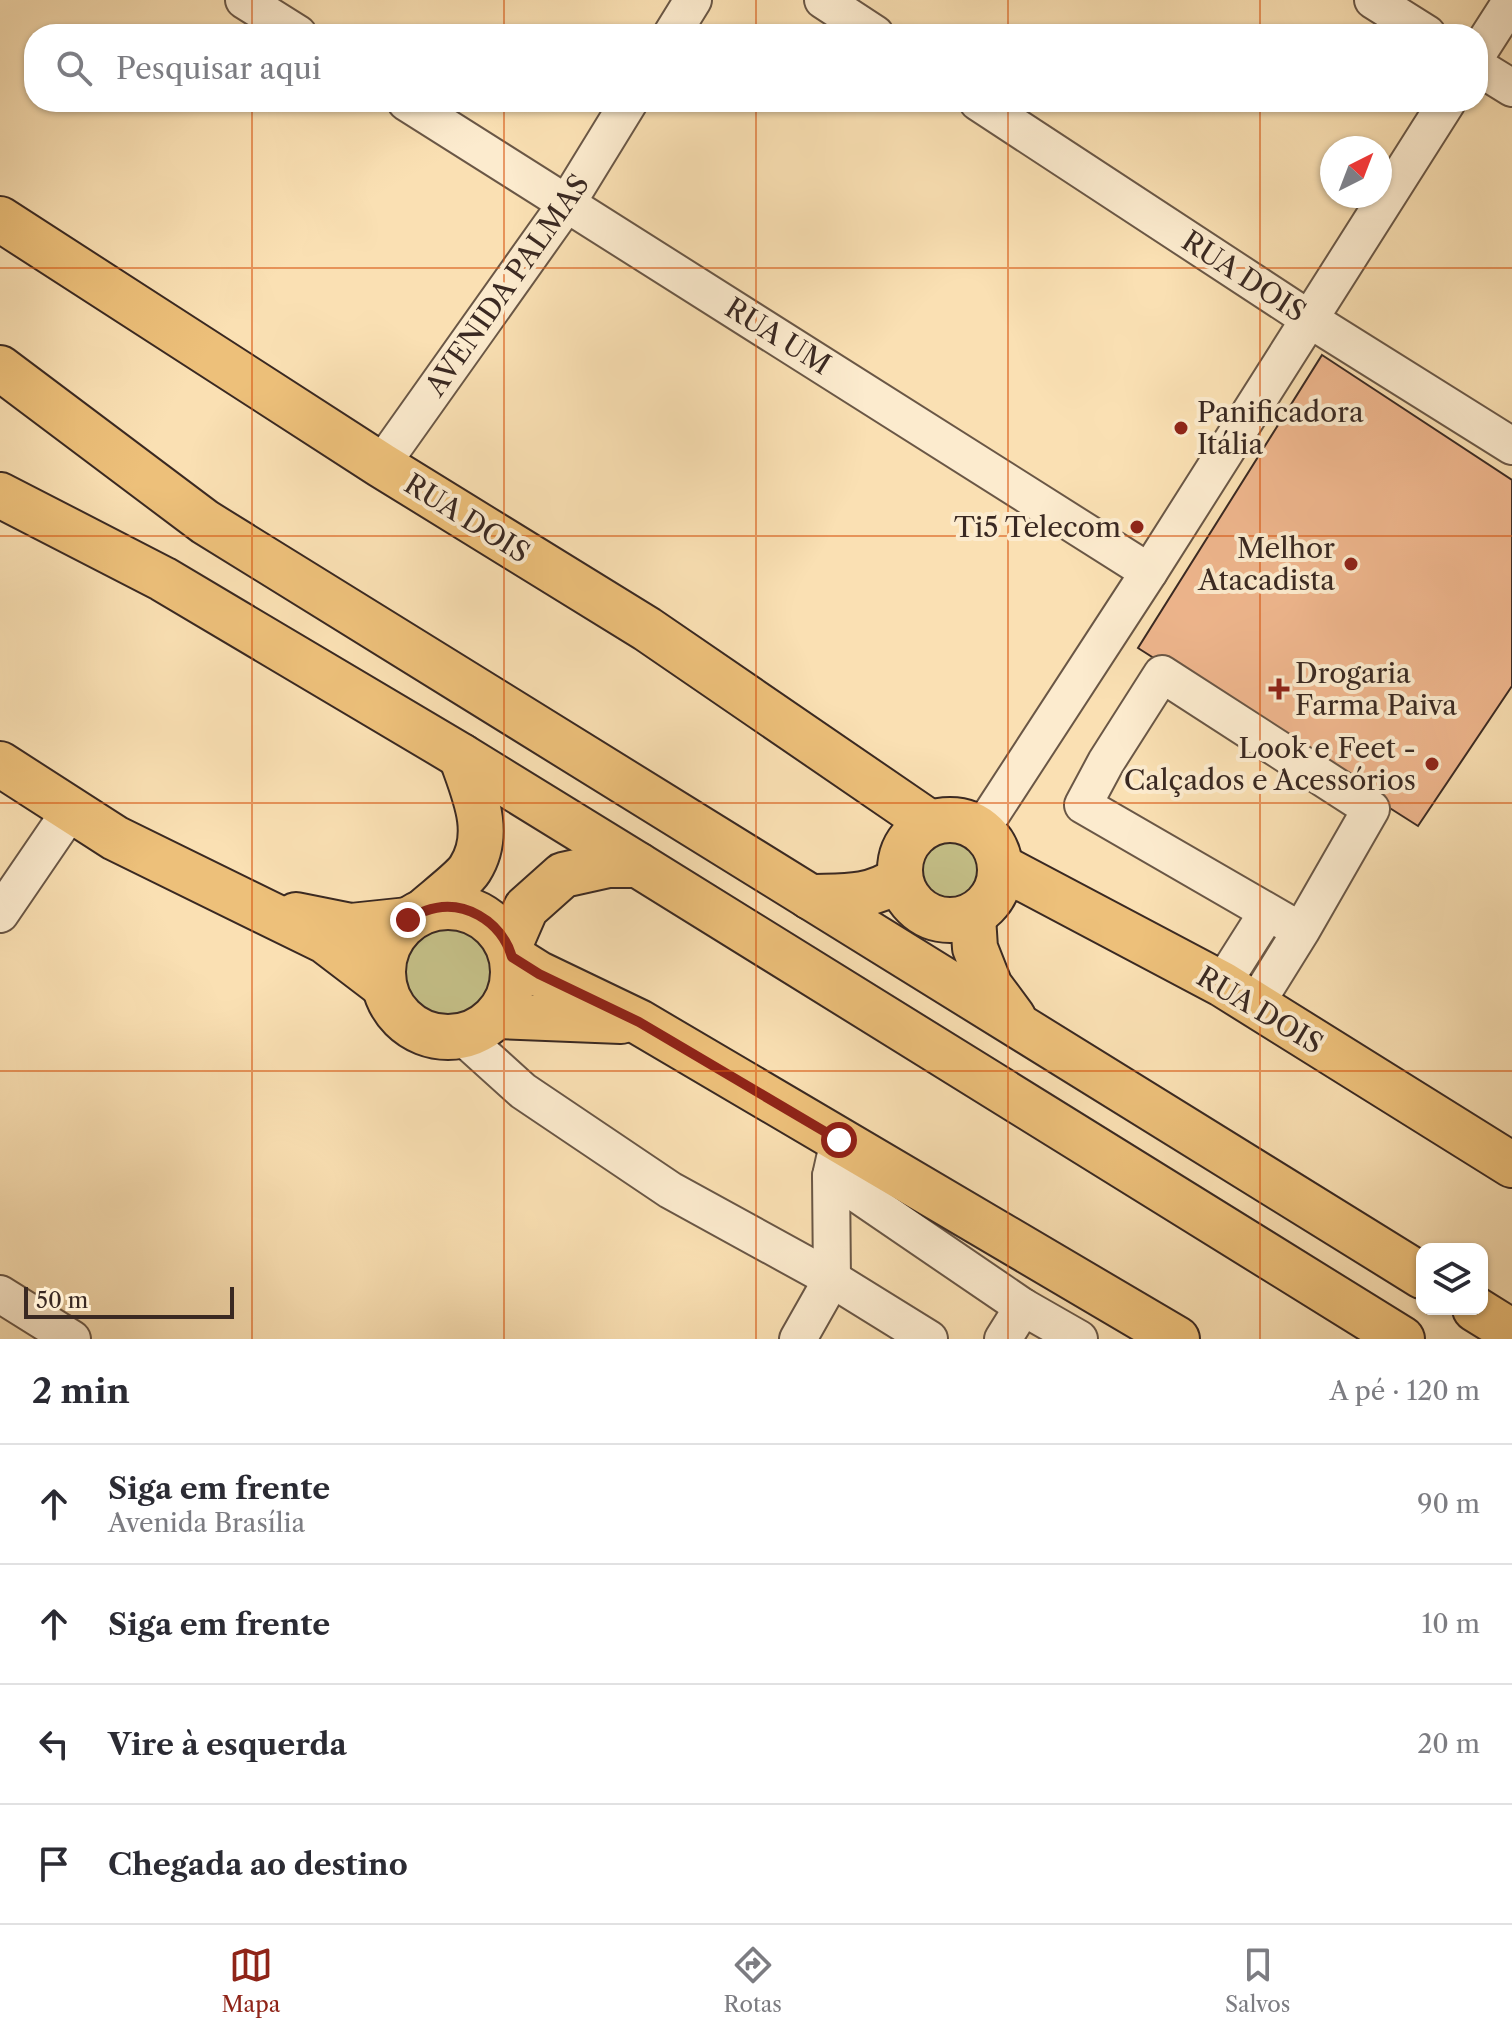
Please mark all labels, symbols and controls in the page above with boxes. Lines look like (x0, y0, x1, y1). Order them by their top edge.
search box (24, 24, 1488, 112)
icon: search (52, 46, 96, 90)
text: Pesquisar aqui (116, 50, 321, 87)
north arrow (1320, 136, 1392, 208)
street label: AVENIDA PALMAS (417, 168, 596, 403)
street label: RUA DOIS (1176, 223, 1312, 329)
street label: RUA UM (719, 290, 837, 382)
place label: Panificadora Itália (1197, 395, 1364, 461)
marker: Panificadora Itália (1172, 419, 1190, 437)
street label: RUA DOIS (398, 466, 536, 570)
place label: Ti5 Telecom (954, 510, 1121, 544)
marker: Ti5 Telecom (1128, 518, 1146, 536)
place label: Melhor Atacadista (1197, 531, 1335, 597)
marker: Melhor Atacadista (1342, 555, 1360, 573)
place label: Drogaria Farma Paiva (1295, 656, 1457, 722)
marker: Drogaria Farma Paiva (1270, 680, 1288, 698)
place label: Look e Feet - Calçados e Acessórios (1124, 731, 1416, 797)
marker: Look e Feet - Calçados e Acessórios (1423, 755, 1441, 773)
route end (390, 902, 426, 938)
street label: RUA DOIS (1191, 959, 1329, 1061)
route start (821, 1122, 857, 1158)
map controls (1416, 1243, 1488, 1315)
button: layers (1416, 1243, 1488, 1315)
scale bar (24, 1283, 234, 1319)
text: 50 m (36, 1287, 88, 1314)
text: 2 min (32, 1370, 130, 1412)
text: A pé · 120 m (1330, 1375, 1480, 1407)
text: Siga em frente (108, 1470, 330, 1507)
icon: ahead (32, 1482, 76, 1526)
text: 90 m (1417, 1488, 1480, 1520)
text: Avenida Brasília (108, 1507, 305, 1539)
icon: ahead (32, 1602, 76, 1646)
text: Siga em frente (108, 1606, 330, 1643)
text: 10 m (1421, 1608, 1480, 1640)
icon: left (32, 1722, 76, 1766)
text: Vire à esquerda (108, 1726, 347, 1763)
text: 20 m (1417, 1728, 1480, 1760)
icon: arrive (32, 1842, 76, 1886)
text: Chegada ao destino (108, 1846, 408, 1883)
tab: Mapa (222, 1943, 280, 2018)
tab: Rotas (724, 1943, 782, 2018)
tab: Salvos (1225, 1943, 1290, 2018)

